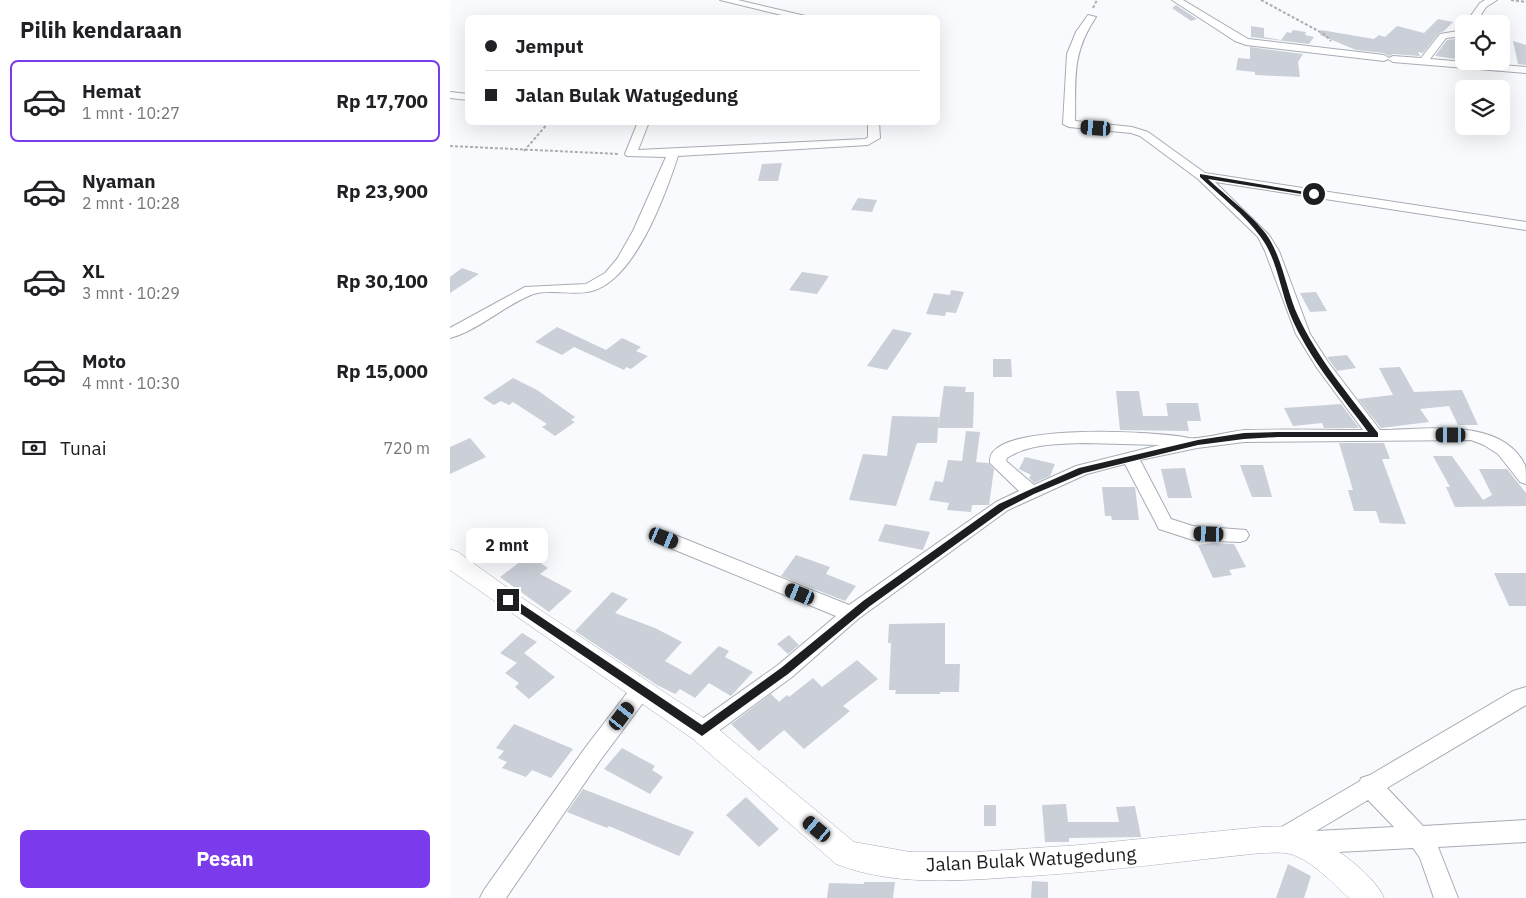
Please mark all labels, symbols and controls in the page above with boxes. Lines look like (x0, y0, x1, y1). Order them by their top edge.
text: Pilih kendaraan (20, 15, 182, 44)
map controls (1455, 15, 1510, 135)
button: locate (1455, 15, 1510, 70)
text: Jemput (515, 34, 583, 58)
icon: car (22, 79, 67, 124)
text: Hemat (82, 79, 141, 103)
button: layers (1455, 80, 1510, 135)
text: Jalan Bulak Watugedung (515, 83, 738, 107)
text: Rp 17,700 (336, 89, 428, 113)
text: 1 mnt · 10:27 (82, 103, 180, 123)
car (1080, 119, 1111, 137)
icon: car (22, 169, 67, 214)
text: Nyaman (82, 169, 156, 193)
text: Rp 23,900 (336, 179, 428, 203)
route start (1303, 183, 1325, 205)
text: 2 mnt · 10:28 (82, 193, 180, 213)
icon: car (22, 259, 67, 304)
text: XL (82, 259, 105, 283)
text: Rp 30,100 (336, 269, 428, 293)
text: 3 mnt · 10:29 (82, 283, 180, 303)
icon: car (22, 349, 67, 394)
text: Moto (82, 349, 126, 373)
text: Rp 15,000 (336, 359, 428, 383)
text: 4 mnt · 10:30 (82, 373, 180, 393)
car (1436, 428, 1466, 443)
icon: cash (20, 434, 48, 462)
text: Tunai (60, 436, 106, 460)
text: 720 m (383, 438, 430, 458)
car (647, 525, 680, 551)
car (1193, 526, 1224, 542)
callout: 2 mnt (467, 528, 549, 562)
text: 2 mnt (485, 535, 529, 555)
car (783, 581, 816, 607)
route end (497, 589, 519, 611)
car (606, 700, 637, 732)
car (800, 814, 833, 844)
button: Pesan (20, 830, 430, 888)
street label: Jalan Bulak Watugedung (925, 842, 1137, 876)

